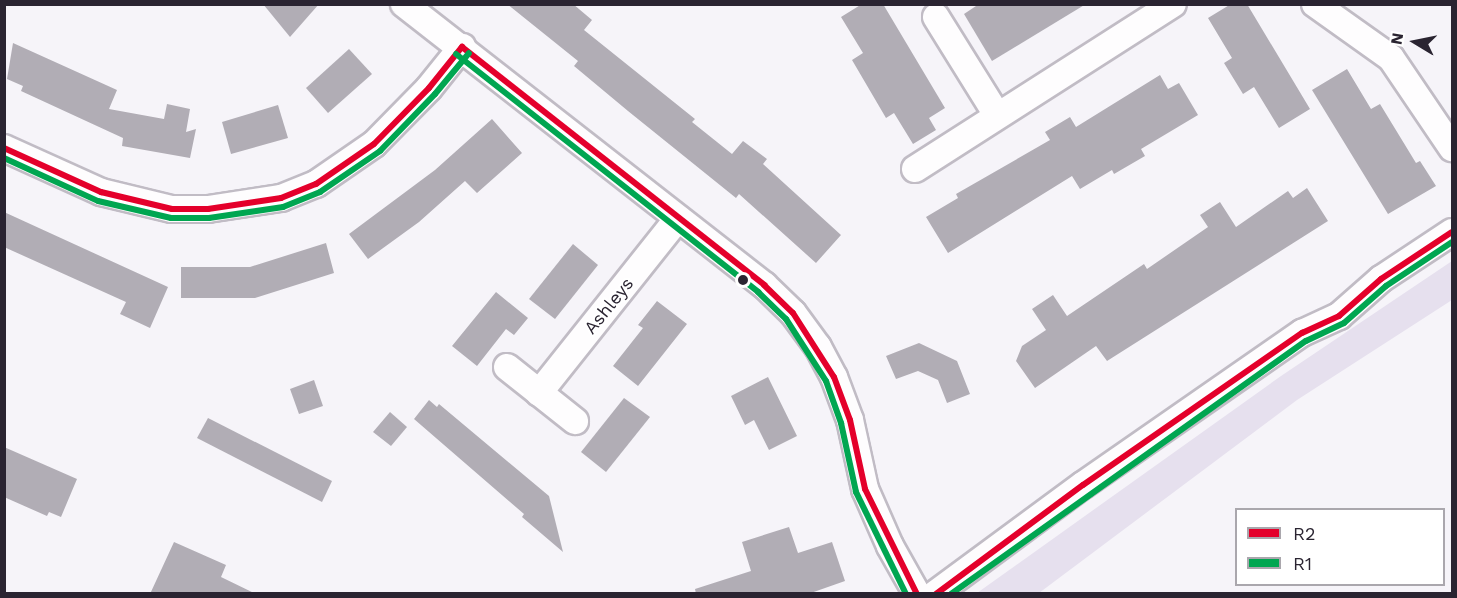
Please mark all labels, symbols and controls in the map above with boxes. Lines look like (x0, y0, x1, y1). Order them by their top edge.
north arrow (1385, 12, 1445, 72)
text: N (1386, 31, 1407, 46)
street label: Ashleys (580, 273, 638, 339)
unlabelled marker (737, 274, 749, 286)
legend (1235, 508, 1445, 586)
text: R2 (1293, 523, 1315, 544)
text: R1 (1293, 553, 1312, 574)

